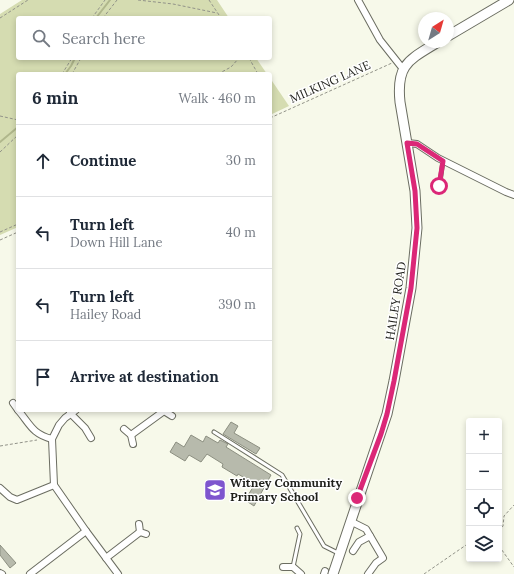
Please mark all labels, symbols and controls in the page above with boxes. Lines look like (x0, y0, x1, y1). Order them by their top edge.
north arrow (418, 12, 454, 48)
search box (16, 16, 272, 60)
icon: search (30, 27, 52, 49)
text: Search here (62, 29, 145, 48)
street label: MILKING LANE (287, 57, 373, 106)
text: 6 min (32, 87, 78, 109)
text: Walk · 460 m (179, 90, 256, 107)
icon: ahead (32, 150, 54, 172)
text: Continue (70, 151, 136, 170)
text: 30 m (226, 152, 256, 169)
route start (430, 177, 448, 195)
text: Turn left (70, 215, 134, 234)
icon: left (32, 222, 54, 244)
text: 40 m (226, 224, 256, 241)
text: Down Hill Lane (70, 234, 163, 251)
street label: HAILEY ROAD (382, 260, 409, 341)
text: Turn left (70, 287, 134, 306)
icon: left (32, 294, 54, 316)
text: 390 m (218, 296, 256, 313)
text: Hailey Road (70, 306, 141, 323)
icon: arrive (32, 366, 54, 388)
text: Arrive at destination (70, 367, 219, 386)
map controls (466, 418, 502, 562)
button: + (466, 418, 502, 454)
button: − (466, 454, 502, 490)
place label: Witney Community Primary School (230, 475, 343, 504)
school or university icon: Witney Community Primary School (202, 477, 228, 503)
route end (348, 489, 366, 507)
button: locate (466, 490, 502, 526)
button: layers (466, 526, 502, 562)

